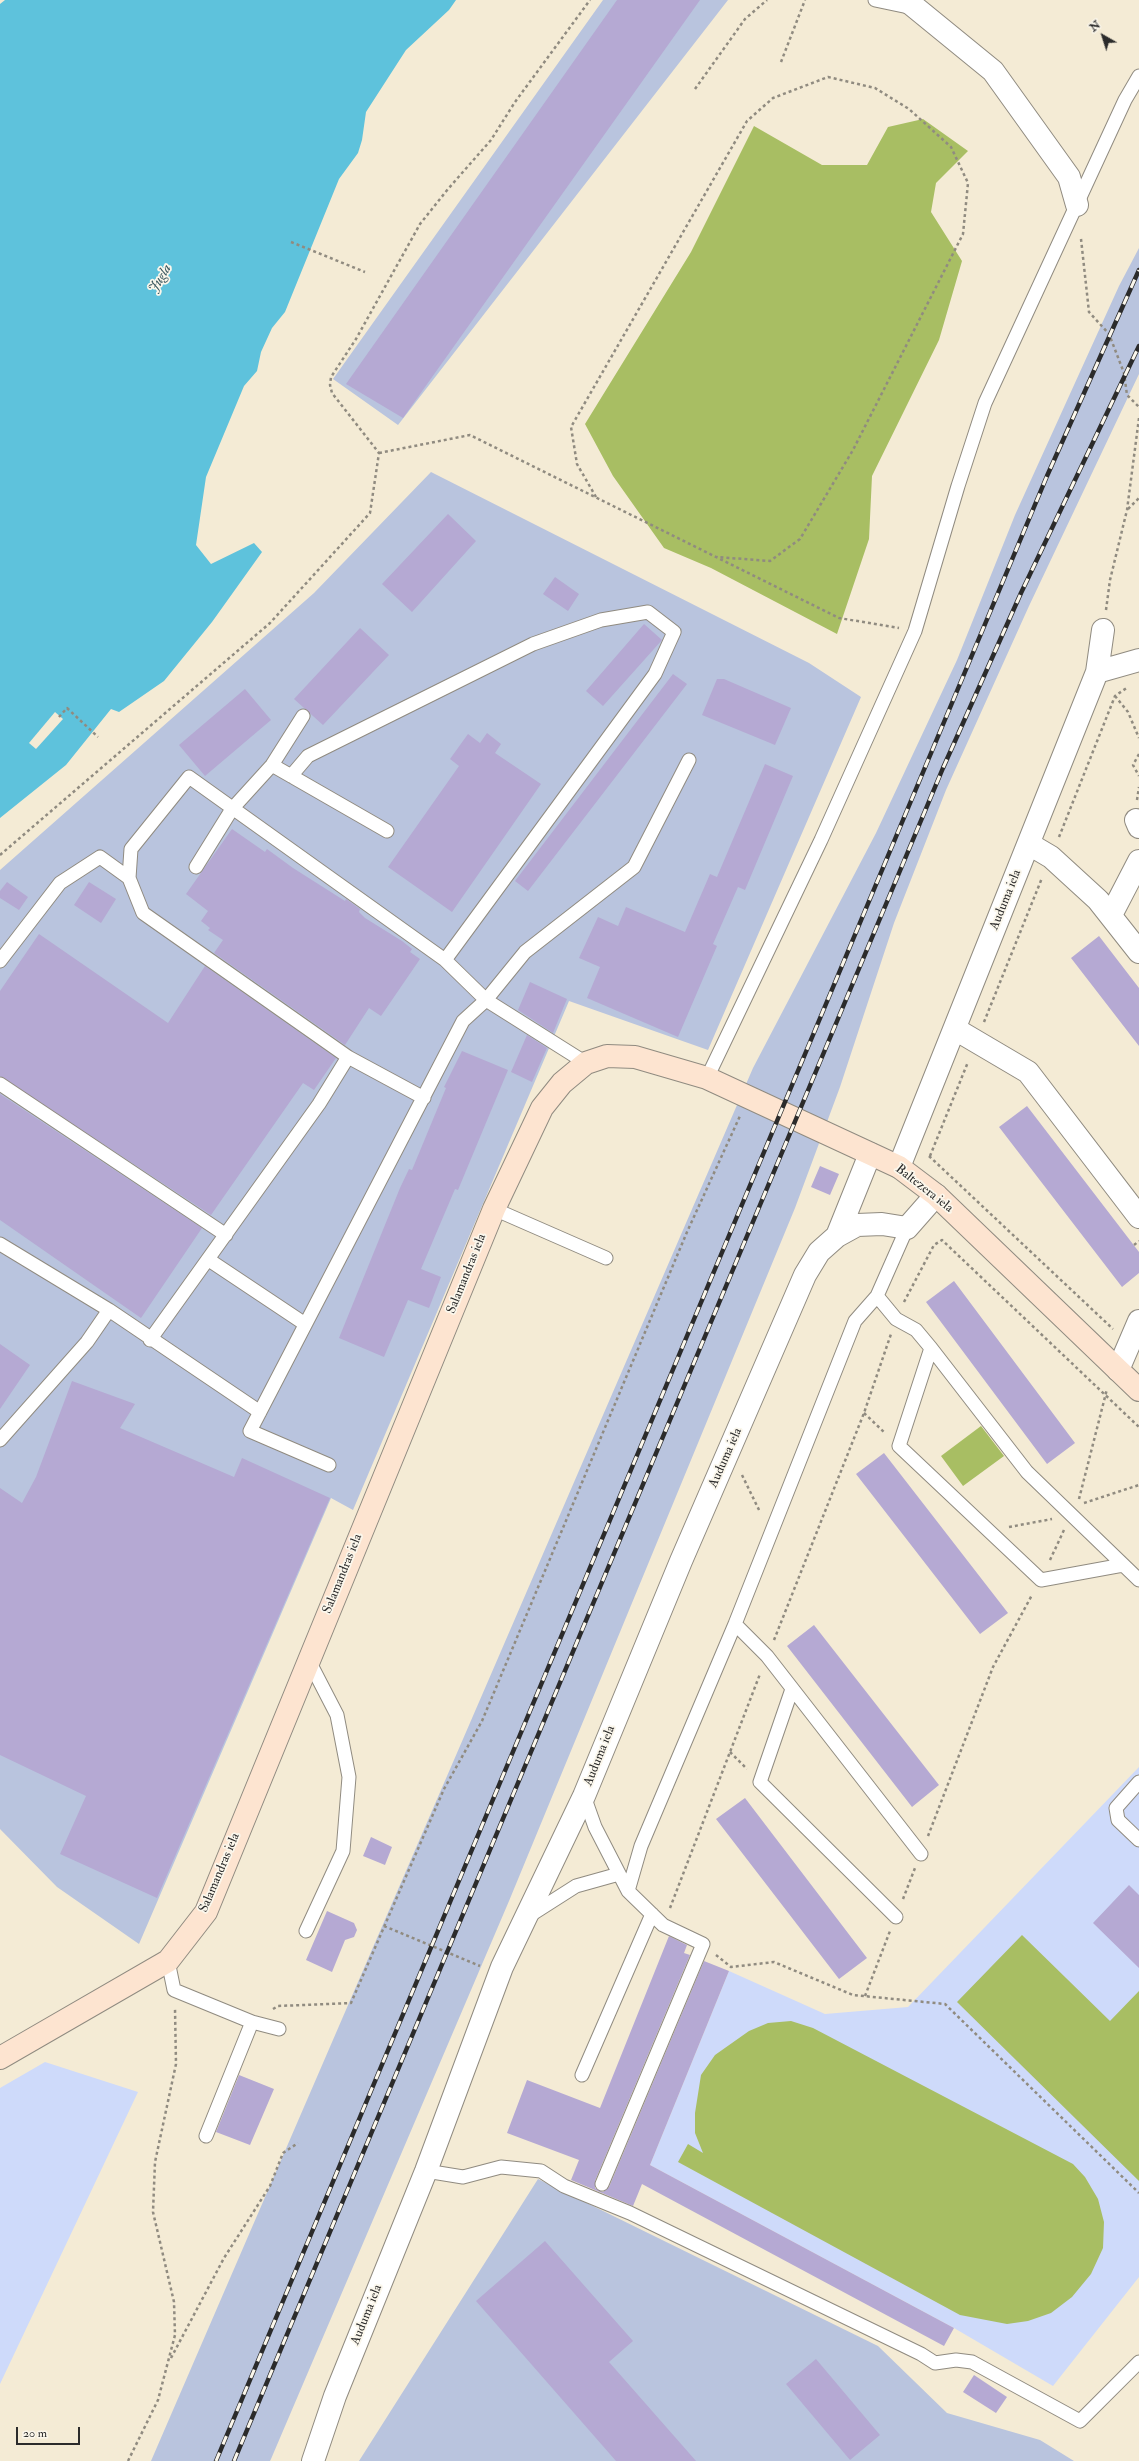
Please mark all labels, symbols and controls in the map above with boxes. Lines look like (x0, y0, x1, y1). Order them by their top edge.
north arrow (1083, 16, 1123, 56)
text: N (1087, 18, 1103, 34)
water label: Jugla (146, 262, 176, 296)
street label: Auduma iela (987, 868, 1025, 932)
street label: Baltezera iela (892, 1162, 956, 1216)
street label: Salamandras iela (444, 1232, 490, 1316)
street label: Auduma iela (706, 1426, 746, 1490)
street label: Salamandras iela (320, 1532, 366, 1616)
street label: Auduma iela (581, 1724, 619, 1788)
street label: Salamandras iela (196, 1831, 244, 1915)
street label: Auduma iela (348, 2283, 386, 2347)
scale bar (18, 2419, 82, 2445)
text: 20 m (23, 2426, 47, 2441)

